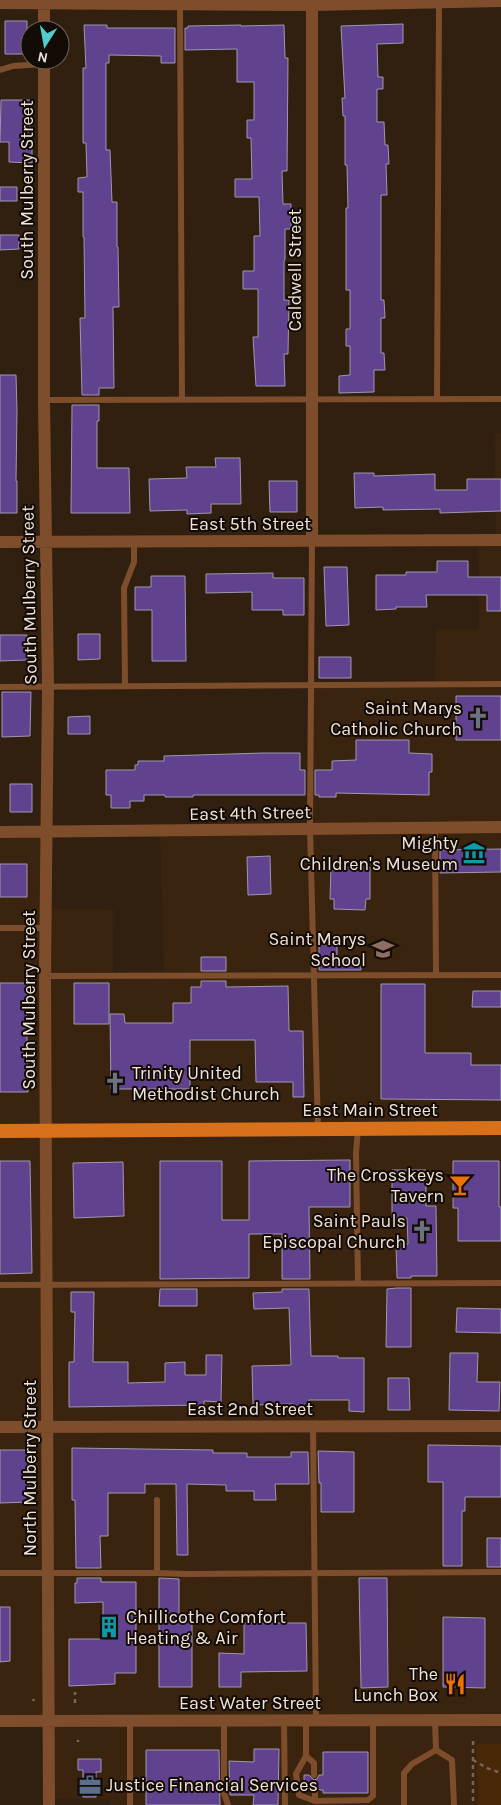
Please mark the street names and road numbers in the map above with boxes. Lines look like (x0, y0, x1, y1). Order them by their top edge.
street label: South Mulberry Street (16, 100, 38, 280)
street label: Caldwell Street (284, 208, 306, 331)
street label: South Mulberry Street (16, 505, 42, 685)
street label: East 5th Street (189, 513, 311, 535)
street label: East 4th Street (189, 801, 311, 825)
street label: South Mulberry Street (18, 910, 40, 1090)
street label: East Main Street (302, 1099, 438, 1121)
street label: North Mulberry Street (19, 1379, 41, 1556)
street label: East 2nd Street (187, 1398, 313, 1420)
street label: East Water Street (179, 1692, 321, 1714)

